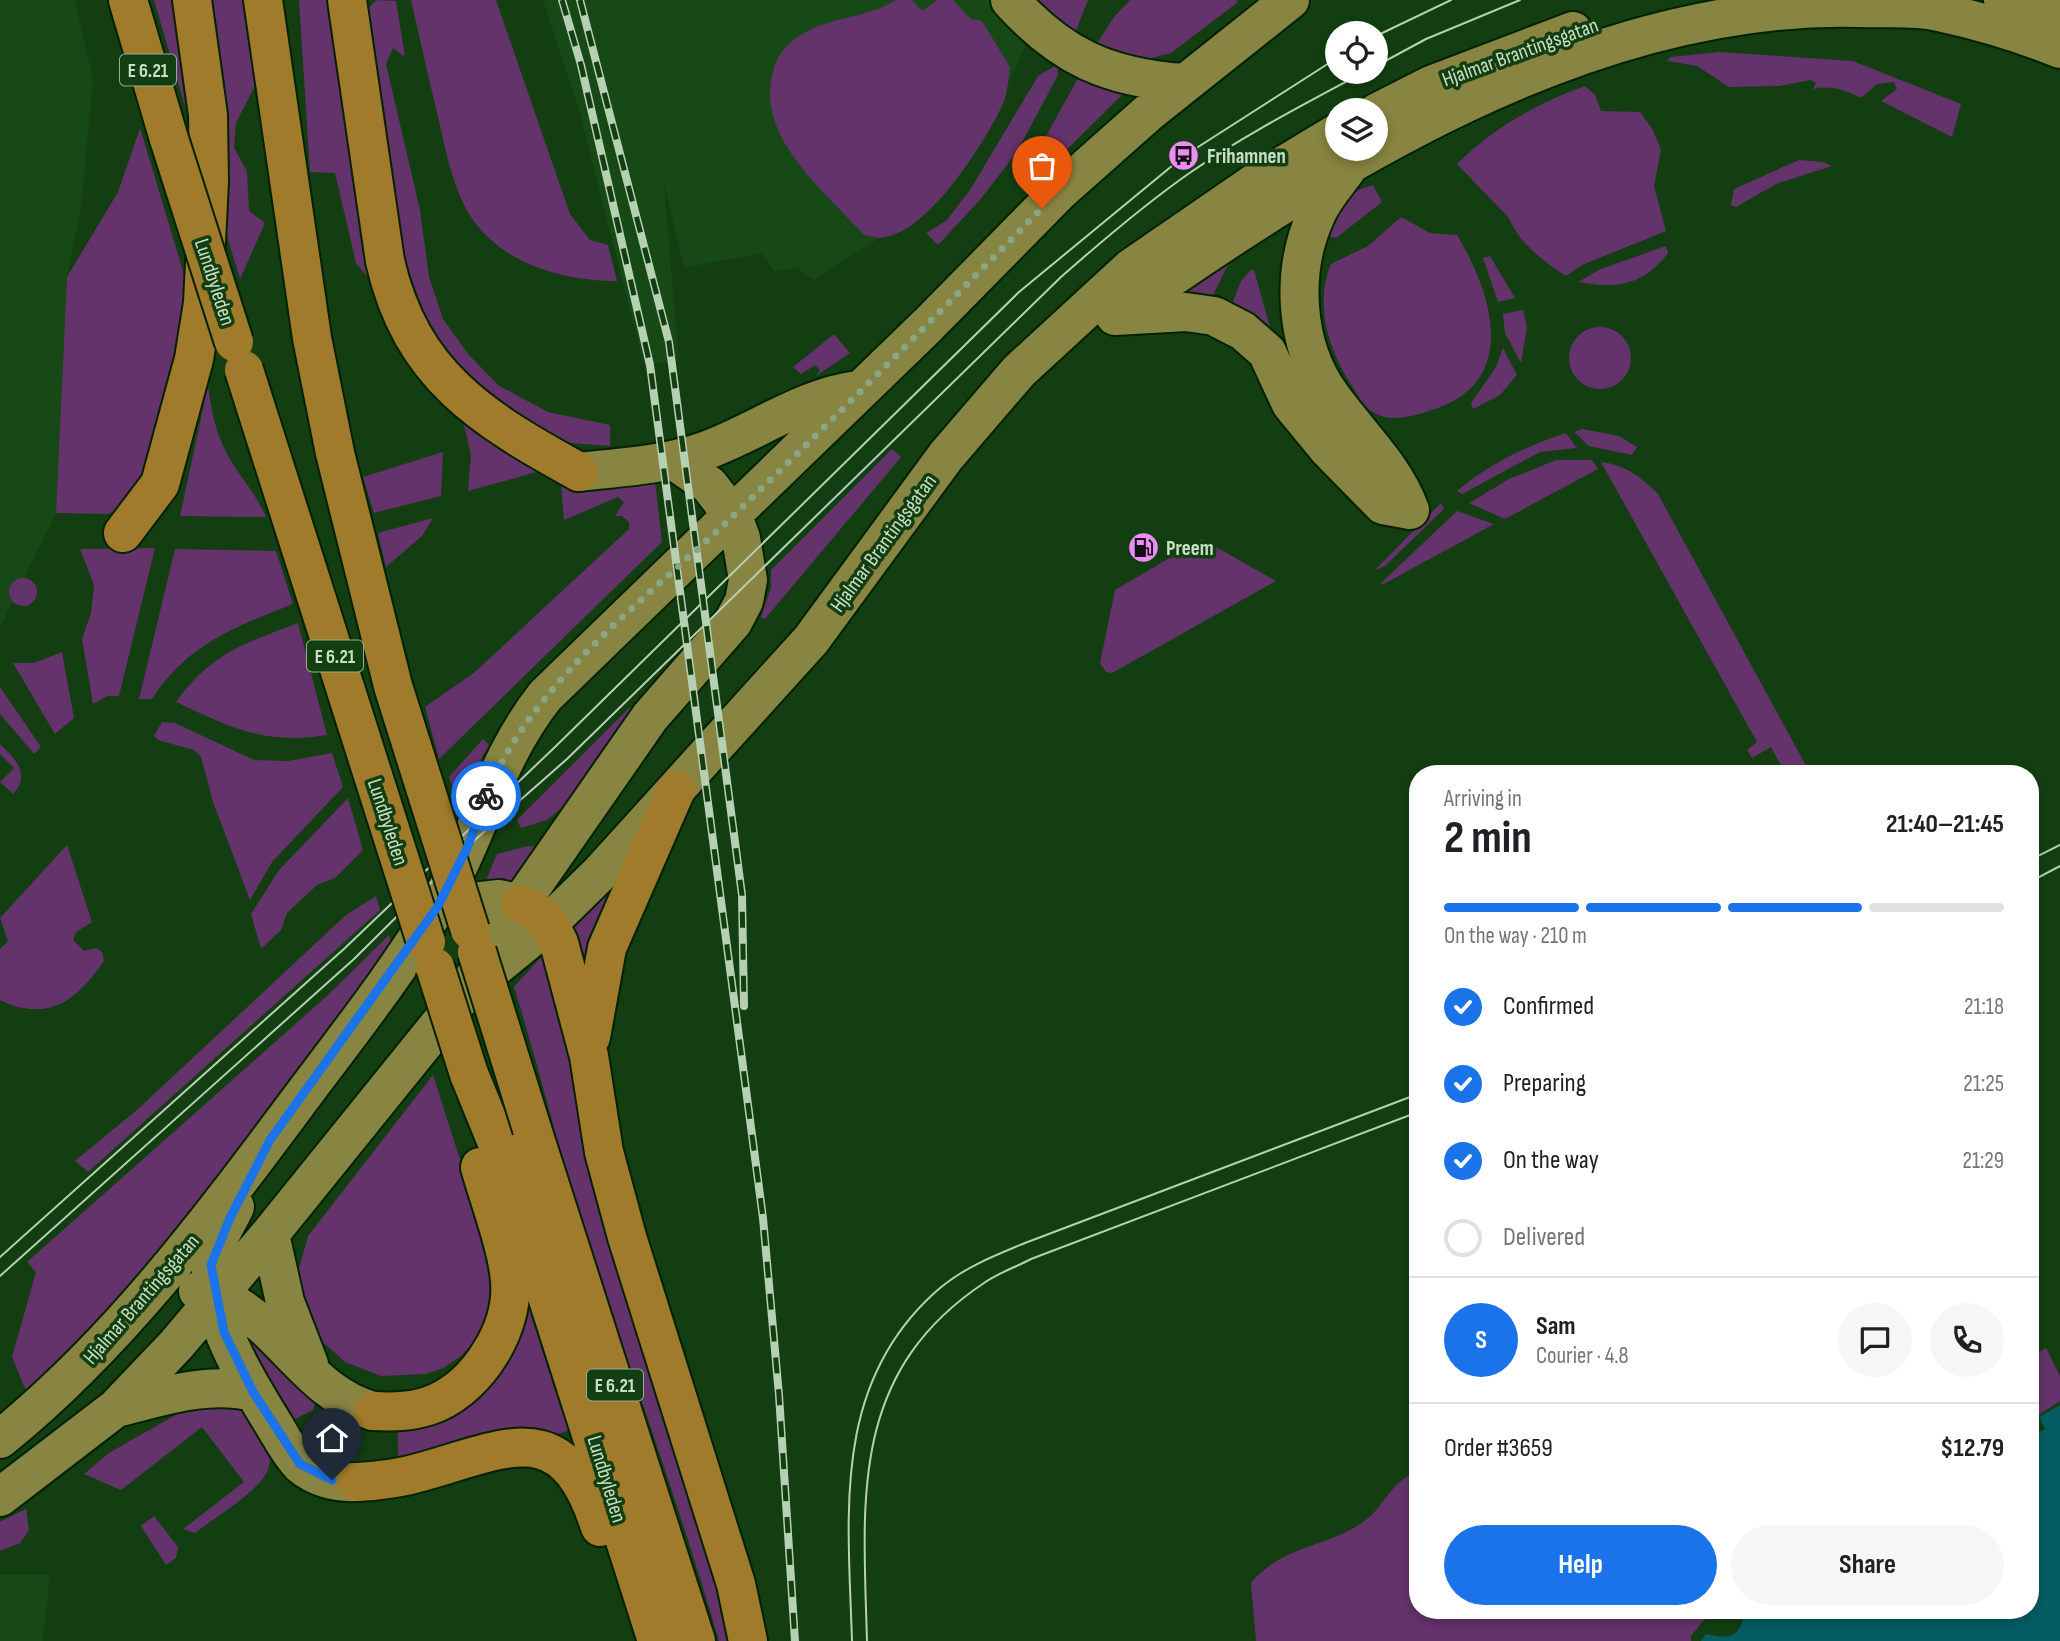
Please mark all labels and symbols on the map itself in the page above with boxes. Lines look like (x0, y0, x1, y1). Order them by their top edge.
street label: Hjalmar Brantingsgatan (1439, 13, 1602, 92)
road number: E 6.21 (120, 54, 176, 86)
pin (1012, 136, 1072, 208)
bus stop icon: Frihamnen (1167, 139, 1201, 173)
place label: Frihamnen (1207, 144, 1286, 169)
street label: Lundbyleden (189, 236, 240, 329)
street label: Hjalmar Brantingsgatan (825, 469, 942, 617)
fuel station icon: Preem (1126, 531, 1160, 565)
place label: Preem (1166, 536, 1214, 561)
road number: E 6.21 (307, 640, 363, 671)
courier (451, 761, 521, 831)
street label: Lundbyleden (362, 776, 413, 869)
street label: Hjalmar Brantingsgatan (78, 1229, 205, 1370)
road number: E 6.21 (587, 1370, 643, 1400)
pin (302, 1408, 362, 1480)
street label: Lundbyleden (581, 1433, 632, 1526)

